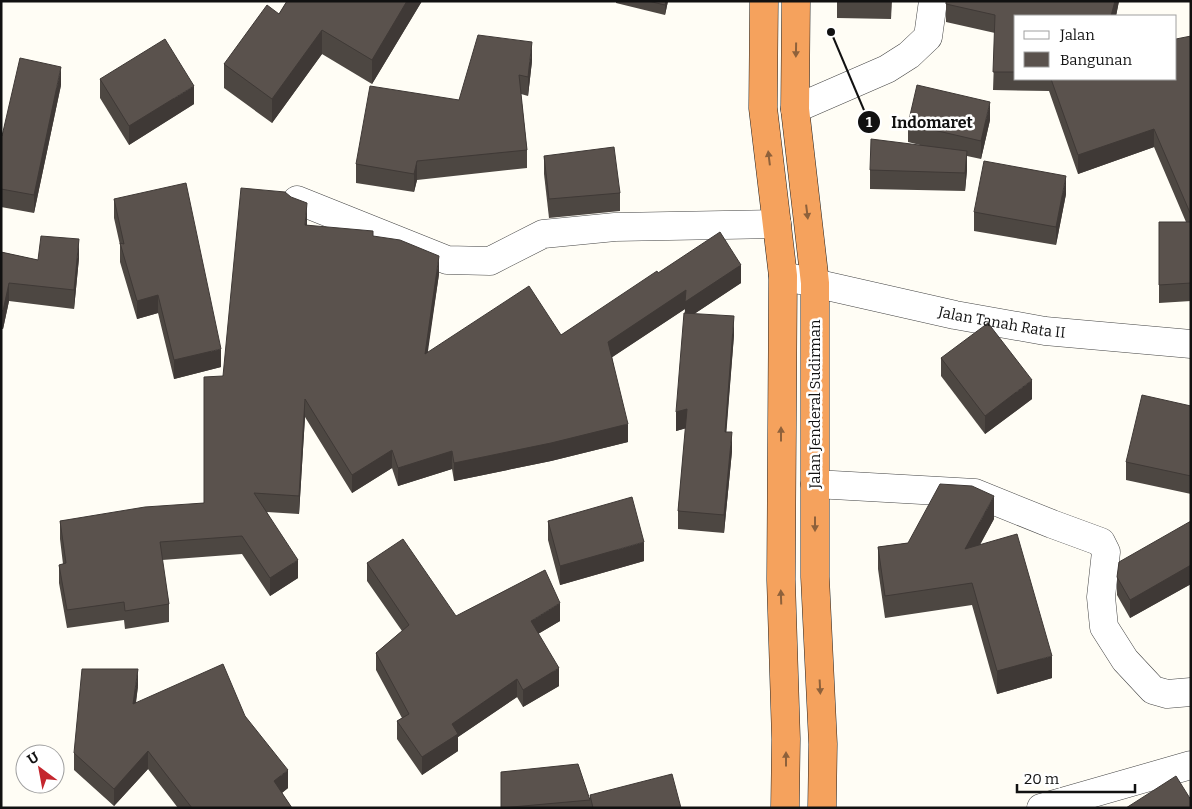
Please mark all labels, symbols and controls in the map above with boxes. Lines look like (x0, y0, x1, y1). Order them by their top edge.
legend (1014, 15, 1177, 80)
text: Jalan (1059, 26, 1095, 44)
one-way arrow (792, 42, 800, 58)
text: Bangunan (1060, 51, 1132, 69)
callout: Indomaret (856, 107, 983, 138)
text: 1 (866, 113, 873, 131)
text: Indomaret (891, 113, 973, 132)
one-way arrow (765, 149, 773, 165)
one-way arrow (803, 204, 811, 220)
street label: Jalan Tanah Rata II (936, 302, 1066, 342)
street label: Jalan Jenderal Sudirman (806, 319, 824, 489)
one-way arrow (777, 426, 785, 442)
one-way arrow (811, 517, 819, 533)
one-way arrow (777, 588, 785, 604)
one-way arrow (817, 679, 825, 695)
north arrow (15, 744, 65, 794)
text: U (24, 748, 43, 768)
one-way arrow (782, 751, 790, 767)
scale bar (1017, 762, 1134, 794)
text: 20 m (1024, 770, 1060, 788)

